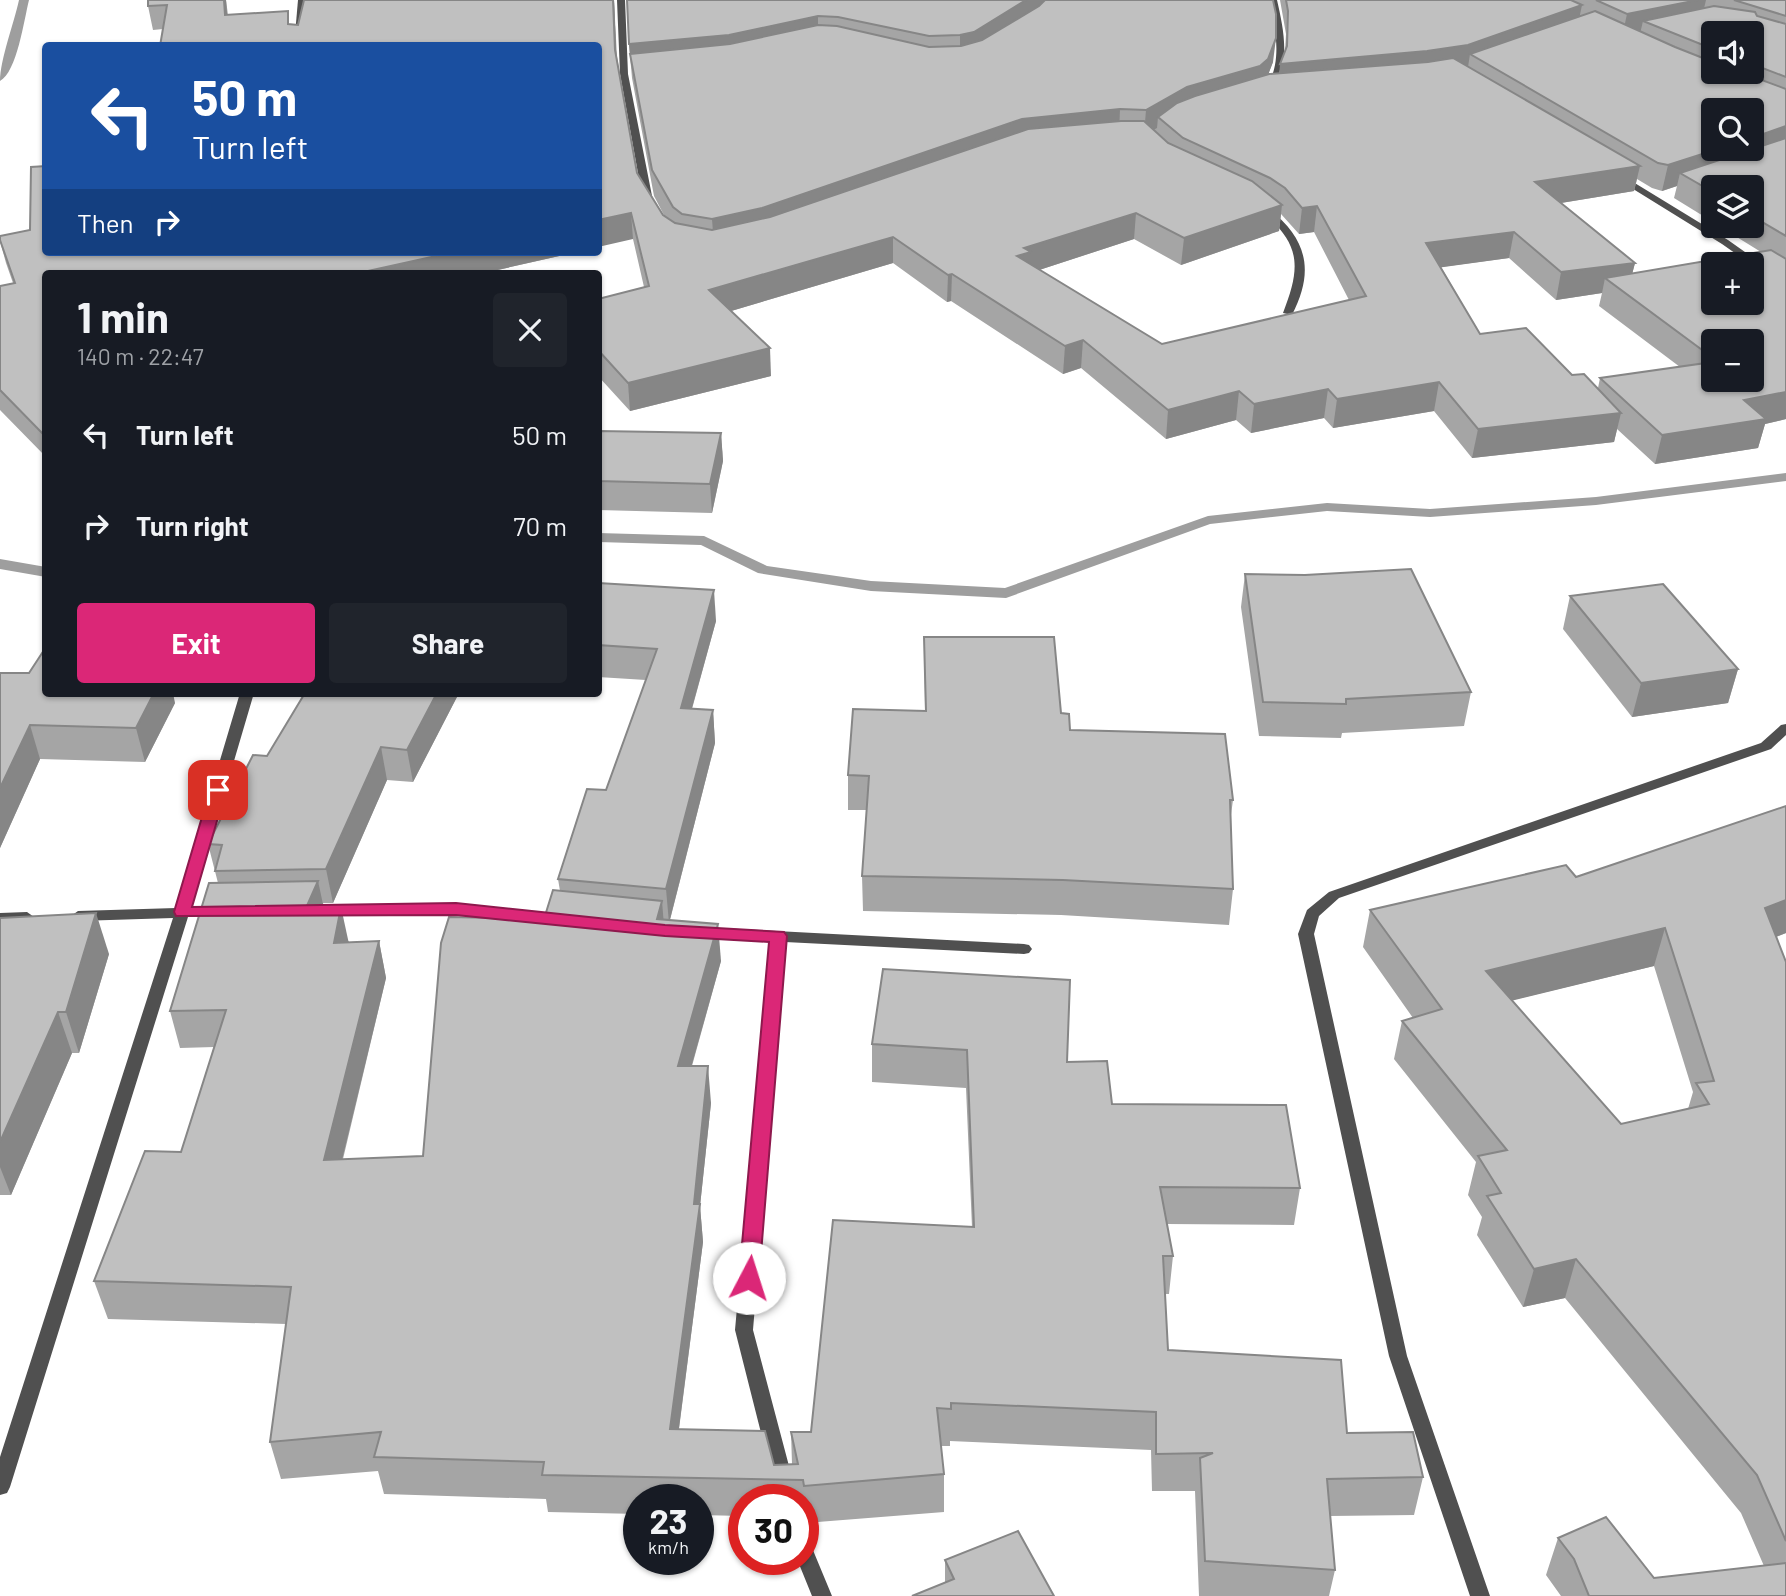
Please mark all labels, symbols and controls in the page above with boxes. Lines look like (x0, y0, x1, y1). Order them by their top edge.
map controls (1701, 21, 1764, 392)
button: sound (1701, 21, 1764, 84)
text: 50 m (192, 67, 297, 126)
icon: left (77, 70, 168, 161)
button: search (1701, 98, 1764, 161)
text: Turn left (192, 127, 309, 165)
button: layers (1701, 175, 1764, 238)
icon: right (148, 203, 186, 241)
text: Then (77, 207, 134, 238)
button: + (1701, 252, 1764, 315)
text: 1 min (77, 291, 169, 341)
button: close (493, 293, 567, 367)
button: − (1701, 329, 1764, 392)
text: 140 m · 22:47 (77, 342, 204, 370)
icon: left (77, 416, 115, 454)
text: Turn left (136, 419, 234, 450)
text: 50 m (512, 419, 567, 450)
icon: right (77, 507, 115, 545)
text: Turn right (136, 510, 249, 541)
text: 70 m (513, 510, 567, 541)
button: Exit (77, 603, 315, 683)
button: Share (329, 603, 567, 683)
pin (188, 760, 248, 820)
icon: arrive (199, 771, 237, 809)
position arrow (712, 1241, 786, 1315)
speed limit sign: 30 (728, 1484, 819, 1575)
text: 23 (649, 1499, 688, 1541)
text: km/h (648, 1536, 689, 1558)

